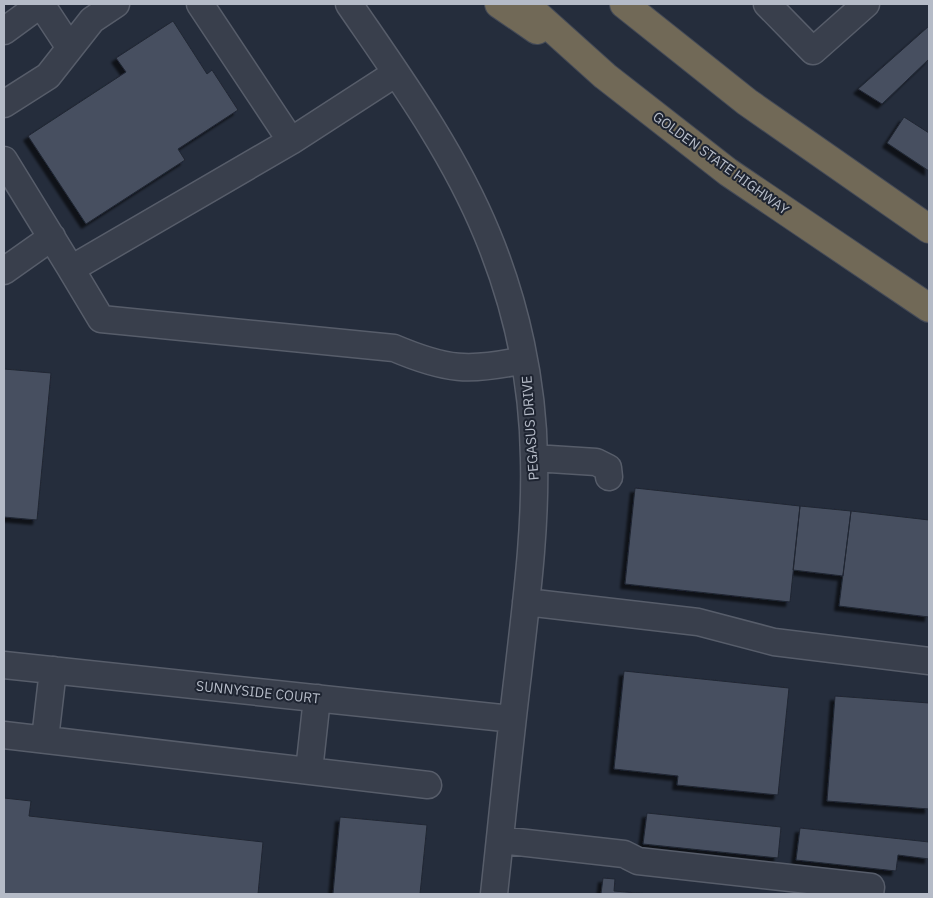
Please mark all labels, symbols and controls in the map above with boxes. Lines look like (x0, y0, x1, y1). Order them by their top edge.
street label: GOLDEN STATE HIGHWAY (649, 108, 793, 219)
street label: PEGASUS DRIVE (517, 375, 543, 481)
street label: SUNNYSIDE COURT (195, 677, 321, 707)

